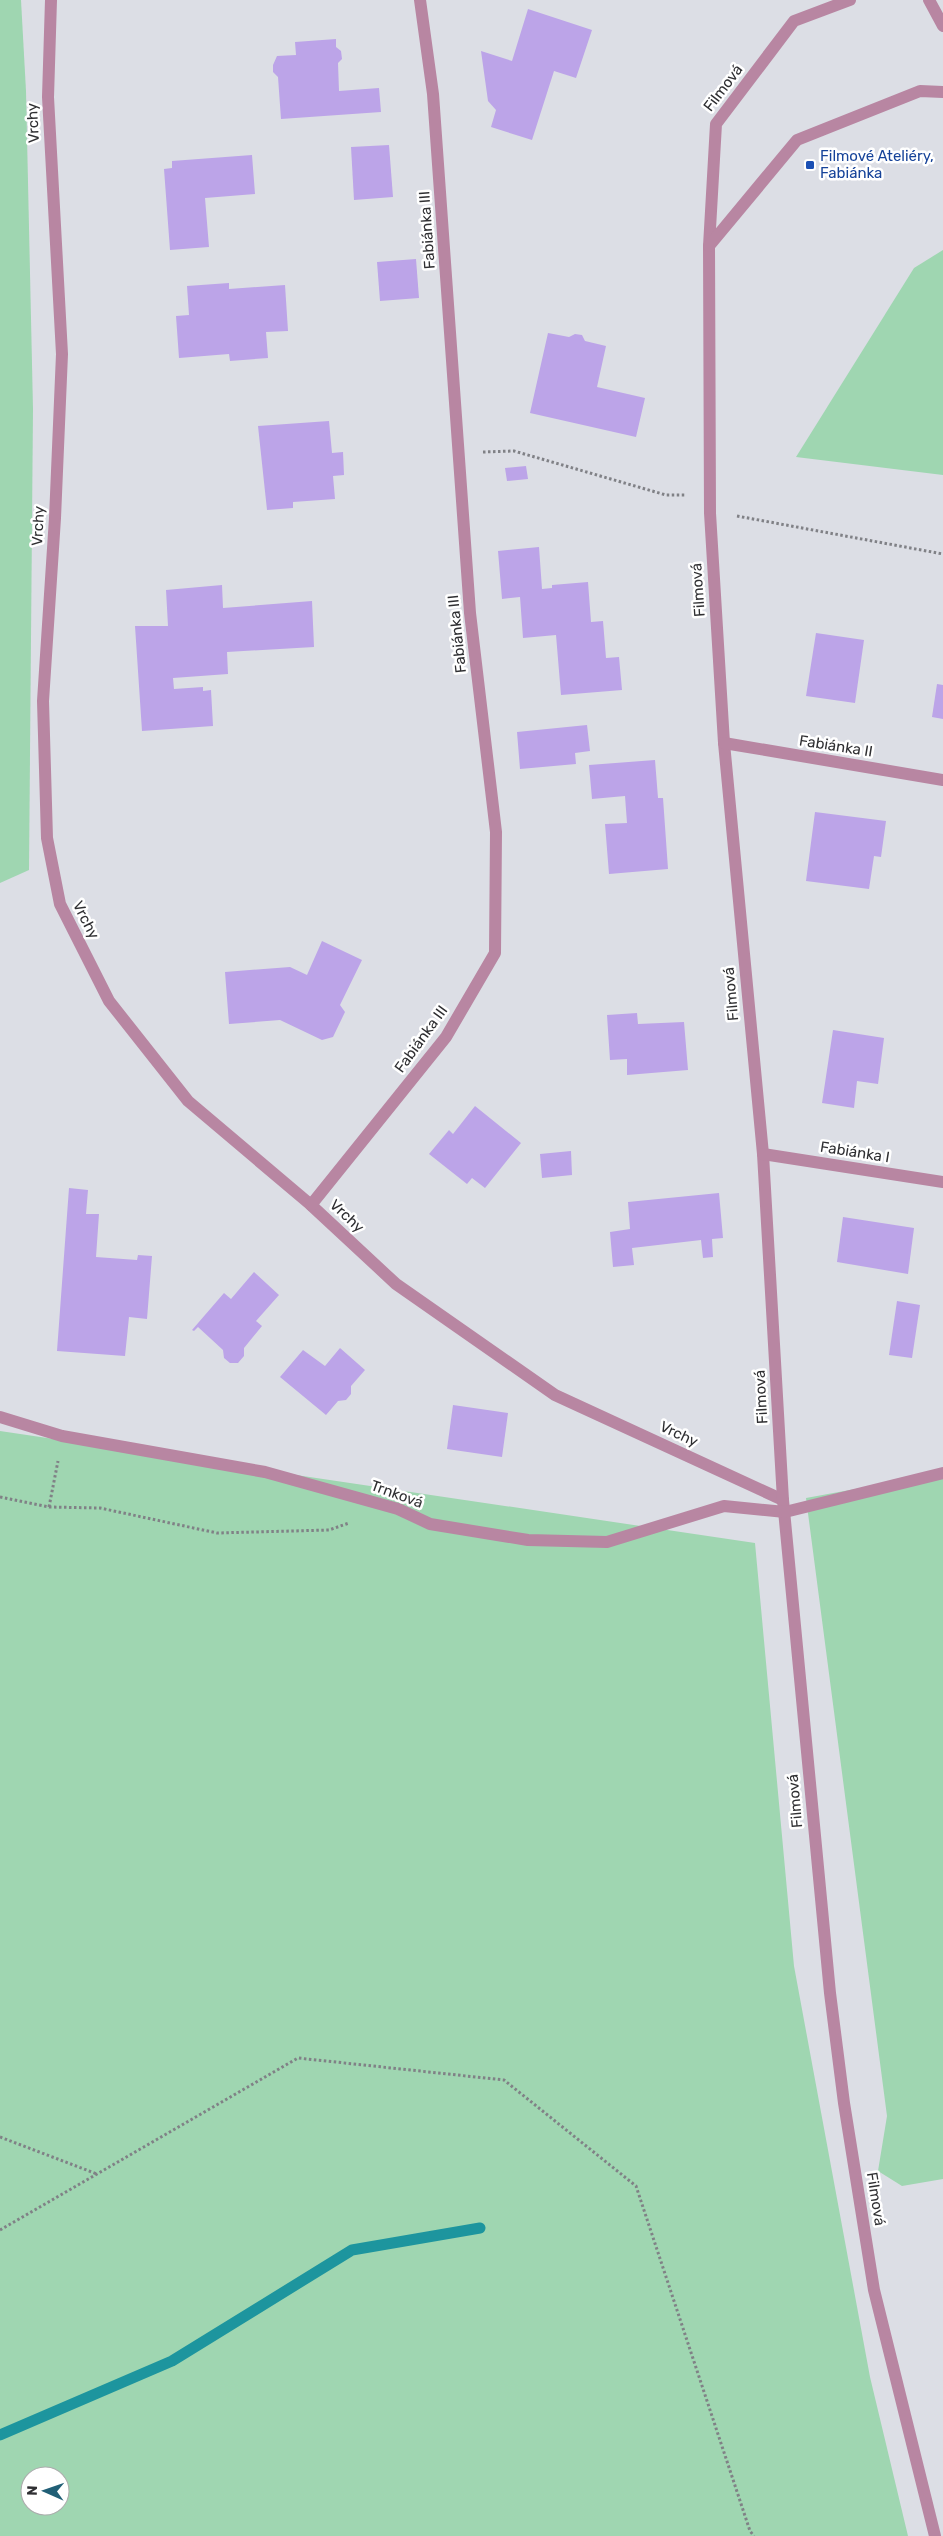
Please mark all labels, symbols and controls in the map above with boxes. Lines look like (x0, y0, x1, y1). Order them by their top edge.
street label: Filmová (700, 61, 746, 115)
street label: Vrchy (23, 102, 43, 144)
place label: Filmové Ateliéry, Fabiánka (820, 147, 934, 182)
marker: Filmové Ateliéry, Fabiánka (804, 159, 816, 171)
street label: Fabiánka III (415, 190, 439, 270)
street label: Vrchy (28, 505, 48, 547)
street label: Filmová (687, 562, 709, 618)
street label: Fabiánka III (444, 594, 470, 674)
street label: Fabiánka II (798, 731, 874, 761)
street label: Vrchy (69, 898, 103, 942)
street label: Filmová (720, 966, 742, 1022)
street label: Fabiánka III (391, 1002, 451, 1076)
street label: Fabiánka I (819, 1138, 891, 1166)
street label: Vrchy (326, 1196, 368, 1236)
street label: Filmová (751, 1370, 771, 1424)
street label: Vrchy (657, 1417, 701, 1451)
street label: Trnková (368, 1476, 426, 1512)
street label: Filmová (784, 1773, 806, 1829)
street label: Filmová (863, 2171, 889, 2227)
north arrow (20, 2466, 70, 2516)
text: N (24, 2485, 41, 2496)

